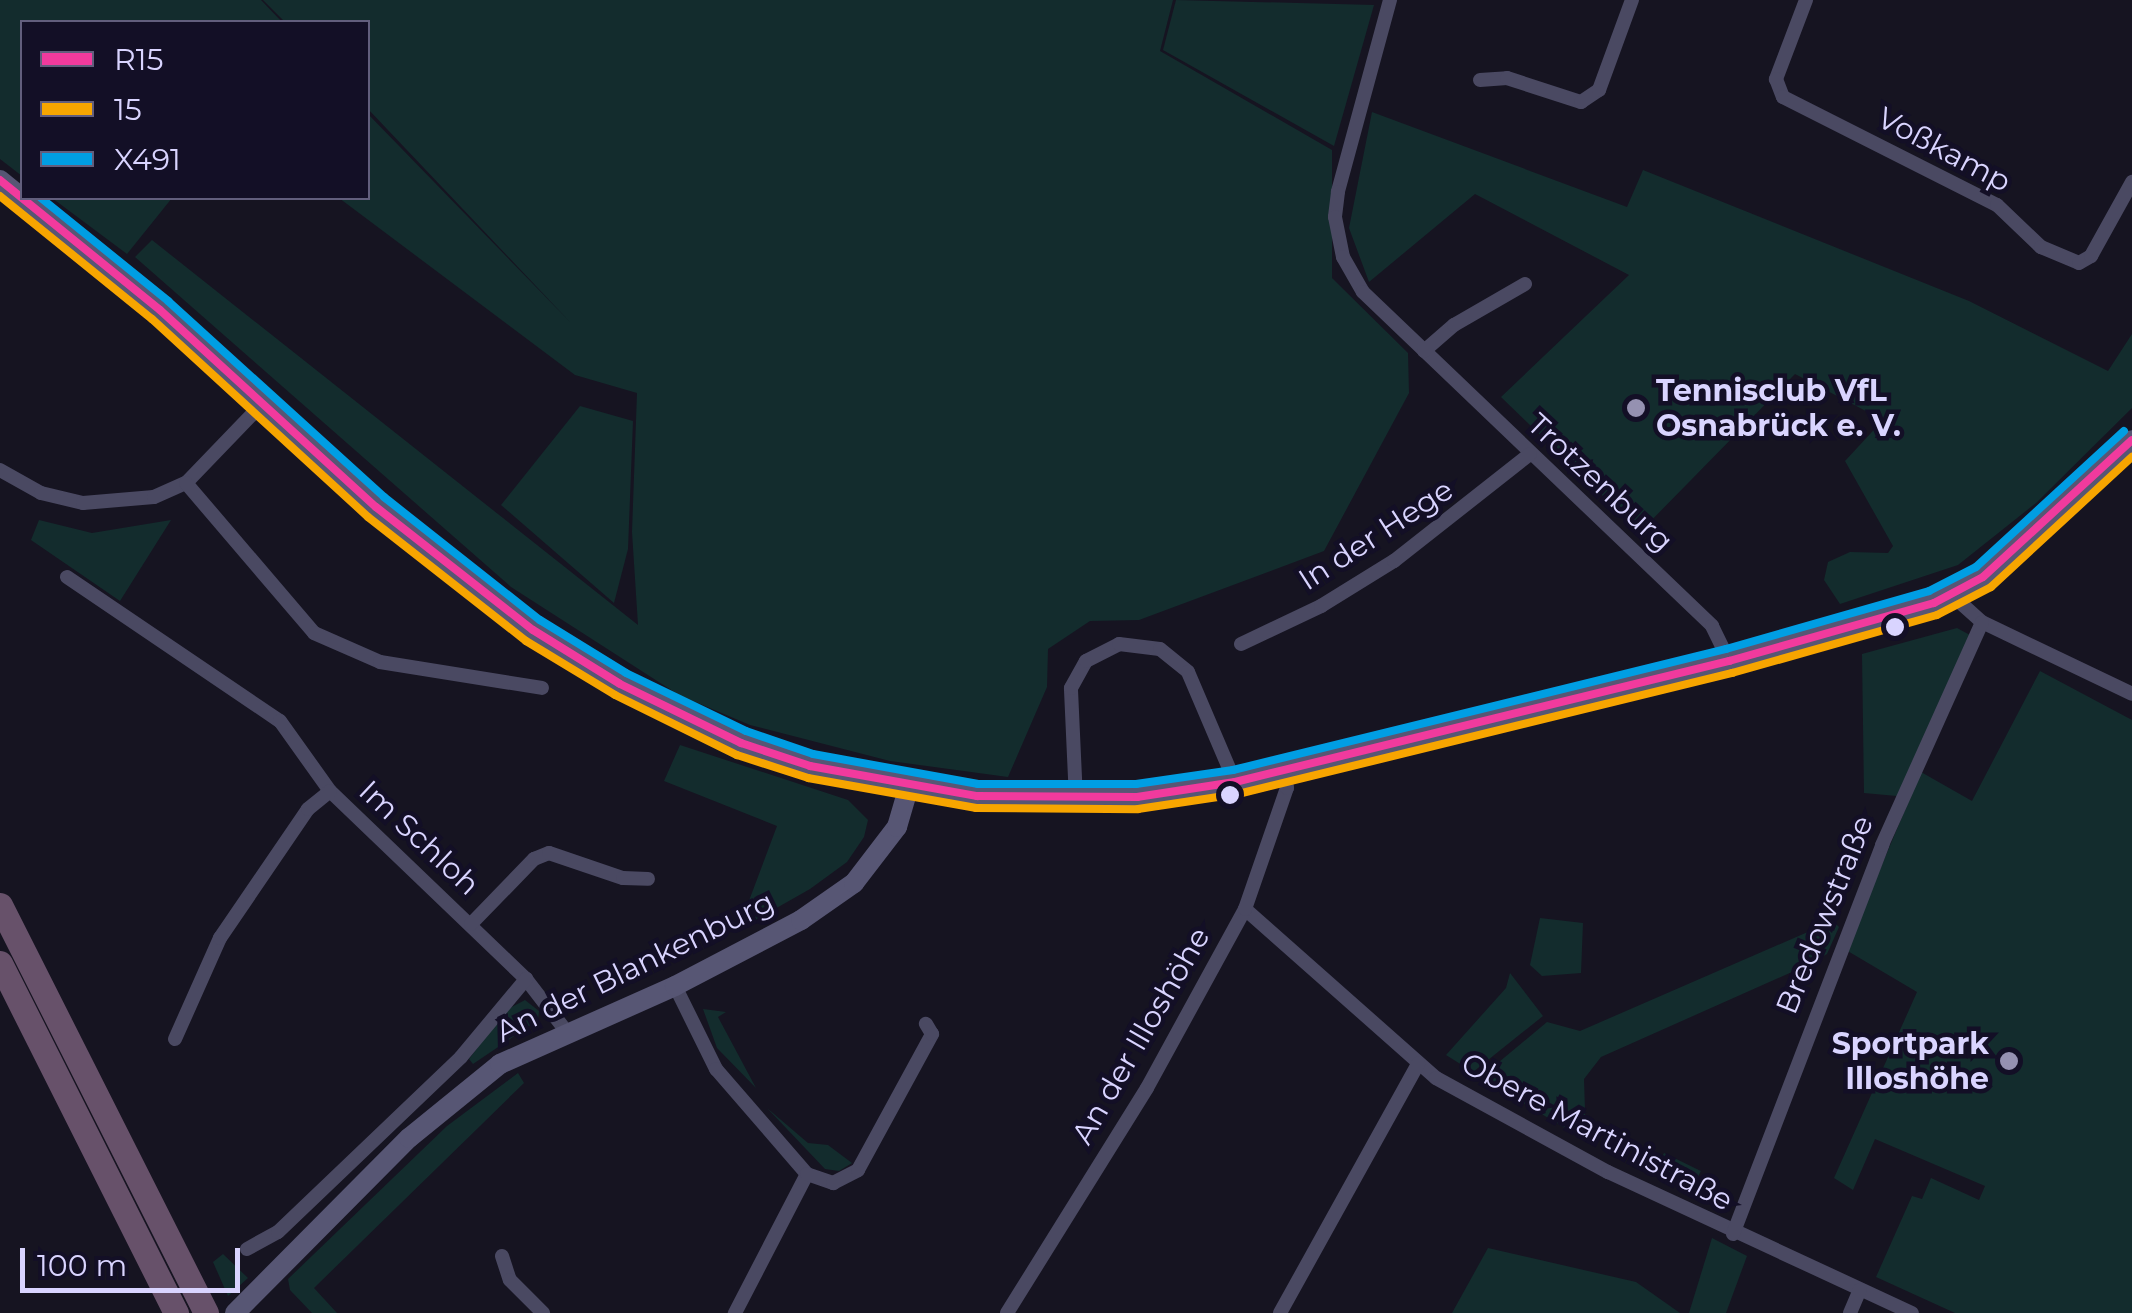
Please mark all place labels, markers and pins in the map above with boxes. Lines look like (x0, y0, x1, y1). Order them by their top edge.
place label: Tennisclub VfL Osnabrück e. V. (1656, 373, 1901, 444)
marker: Tennisclub VfL Osnabrück e. V. (1625, 397, 1647, 419)
unlabelled marker (1885, 617, 1905, 637)
unlabelled marker (1220, 785, 1240, 805)
place label: Sportpark Illoshöhe (1832, 1026, 1989, 1096)
marker: Sportpark Illoshöhe (1998, 1050, 2020, 1072)

